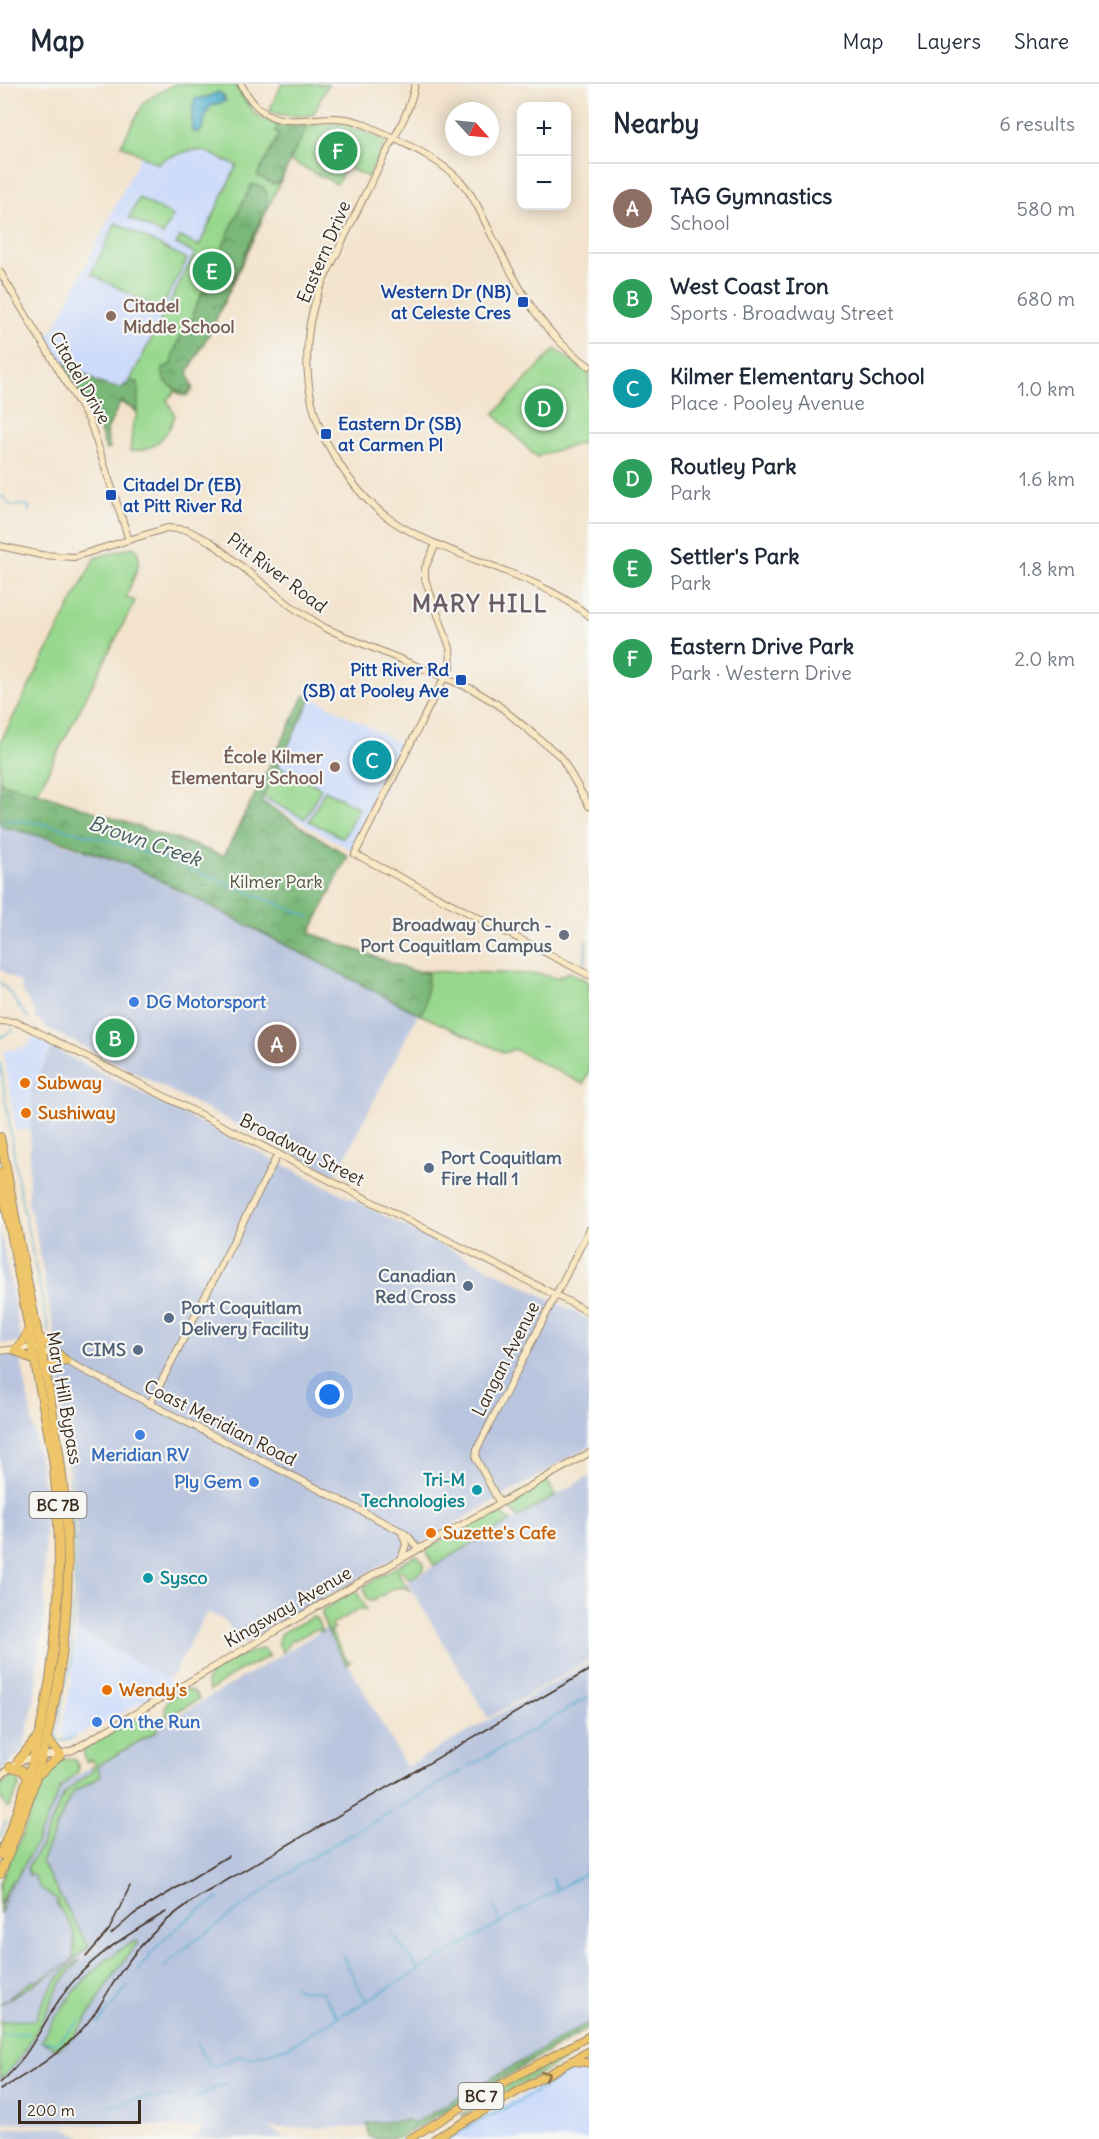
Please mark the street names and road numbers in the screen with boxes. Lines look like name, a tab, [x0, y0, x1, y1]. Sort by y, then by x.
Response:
street label: Eastern Drive	[292, 197, 355, 306]
street label: Citadel Drive	[45, 327, 116, 428]
street label: Pitt River Road	[223, 528, 332, 618]
street label: Broadway Street	[236, 1108, 368, 1191]
street label: Langan Avenue	[467, 1298, 544, 1420]
street label: Mary Hill Bypass	[41, 1330, 88, 1466]
street label: Coast Meridian Road	[140, 1374, 301, 1471]
road number: BC 7B	[29, 1492, 86, 1518]
street label: Kingsway Avenue	[220, 1561, 355, 1652]
road number: BC 7	[458, 2083, 504, 2109]

